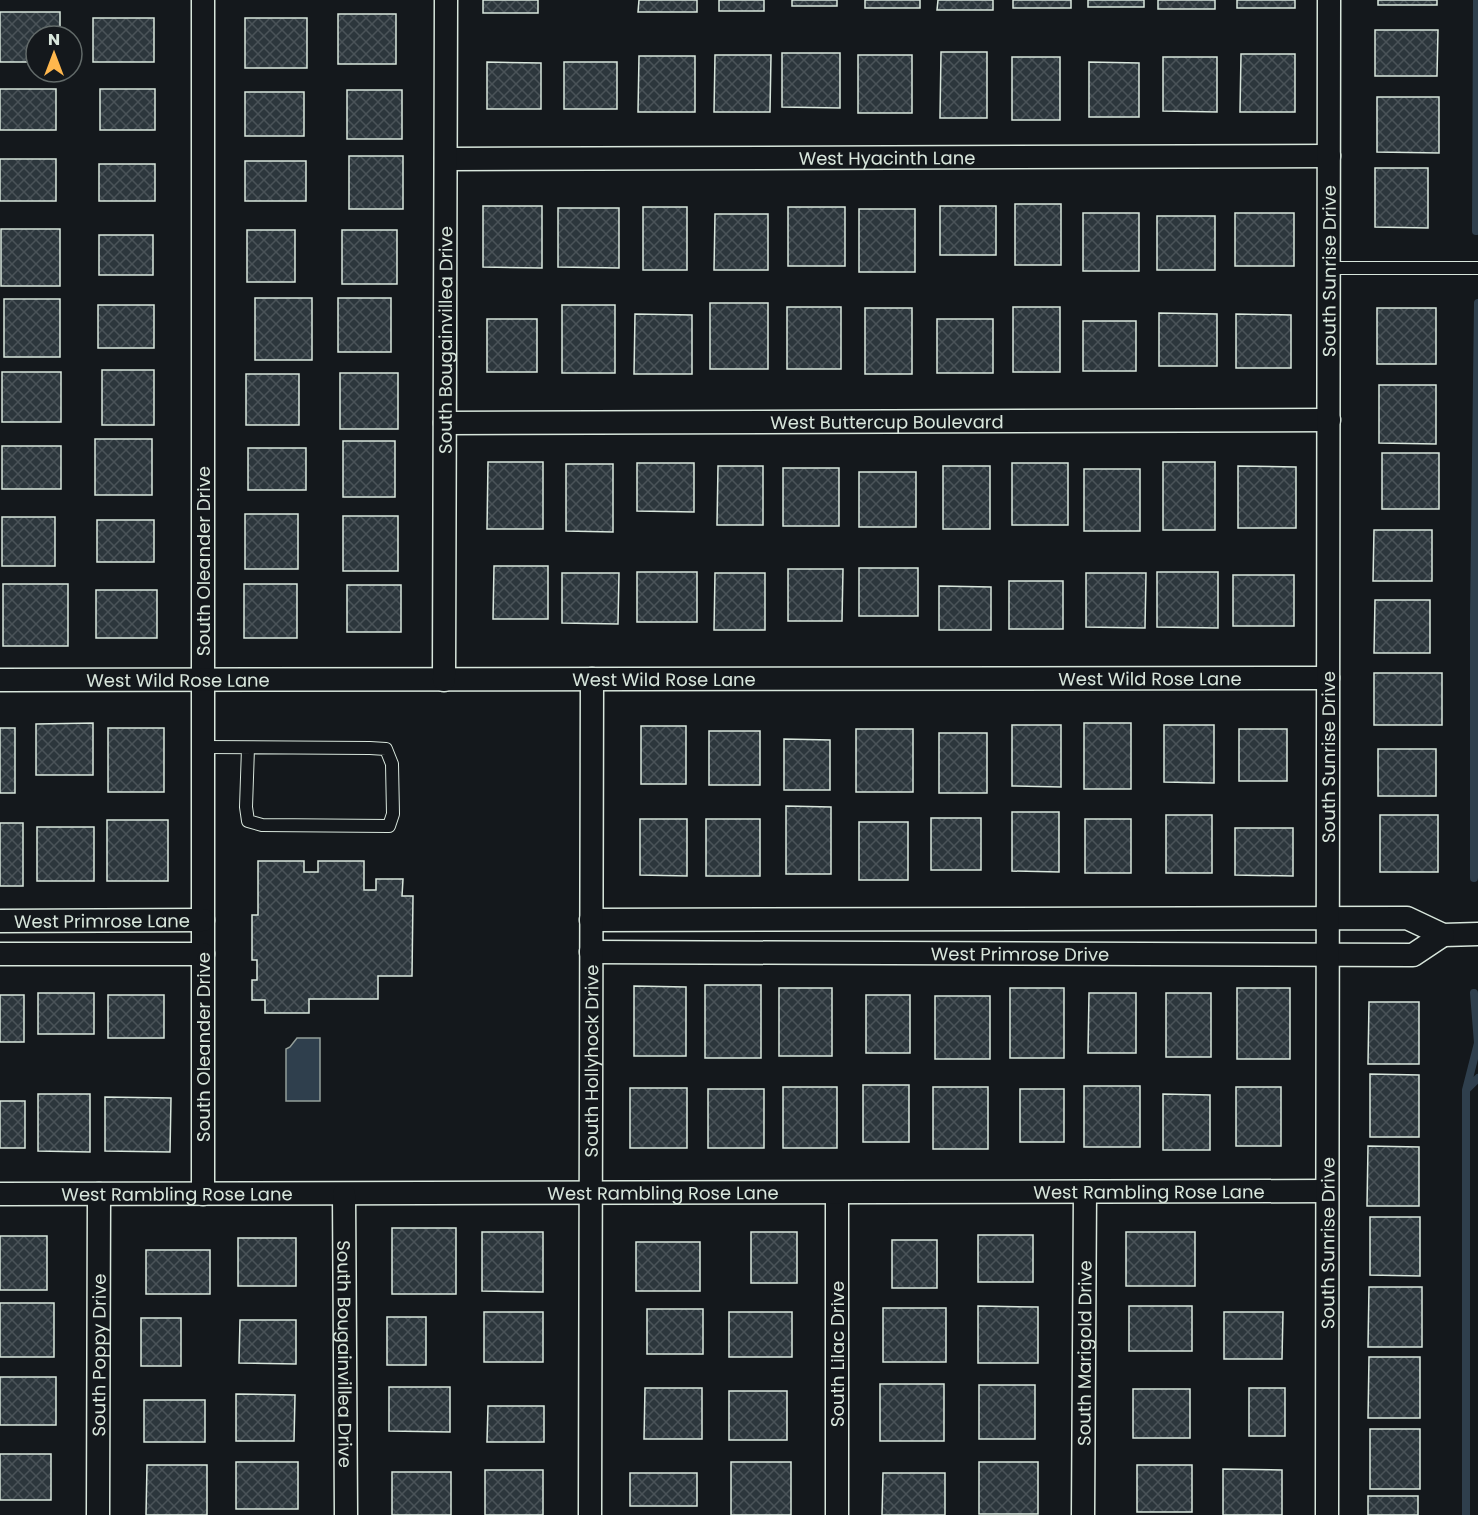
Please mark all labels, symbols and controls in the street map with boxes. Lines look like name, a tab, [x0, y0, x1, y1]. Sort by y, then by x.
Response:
north arrow	[24, 24, 84, 84]
text: N	[48, 28, 60, 51]
street label: West Hyacinth Lane	[799, 145, 975, 170]
street label: South Sunrise Drive	[1316, 185, 1341, 357]
street label: South Bougainvillea Drive	[432, 226, 458, 454]
street label: West Buttercup Boulevard	[770, 409, 1004, 434]
street label: South Oleander Drive	[191, 466, 216, 656]
street label: West Wild Rose Lane	[572, 666, 756, 692]
street label: West Wild Rose Lane	[1058, 666, 1242, 691]
street label: West Wild Rose Lane	[86, 667, 270, 692]
street label: South Sunrise Drive	[1315, 671, 1341, 843]
street label: West Primrose Lane	[14, 908, 190, 933]
street label: West Primrose Drive	[931, 941, 1109, 966]
street label: South Oleander Drive	[191, 952, 216, 1142]
street label: South Hollyhock Drive	[578, 965, 604, 1157]
street label: South Sunrise Drive	[1315, 1157, 1340, 1329]
street label: West Rambling Rose Lane	[1033, 1179, 1265, 1204]
street label: West Rambling Rose Lane	[547, 1180, 779, 1205]
street label: West Rambling Rose Lane	[61, 1181, 293, 1206]
street label: South Bougainvillea Drive	[332, 1240, 358, 1468]
street label: South Marigold Drive	[1071, 1260, 1097, 1446]
street label: South Poppy Drive	[86, 1273, 111, 1437]
street label: South Lilac Drive	[825, 1281, 850, 1427]

